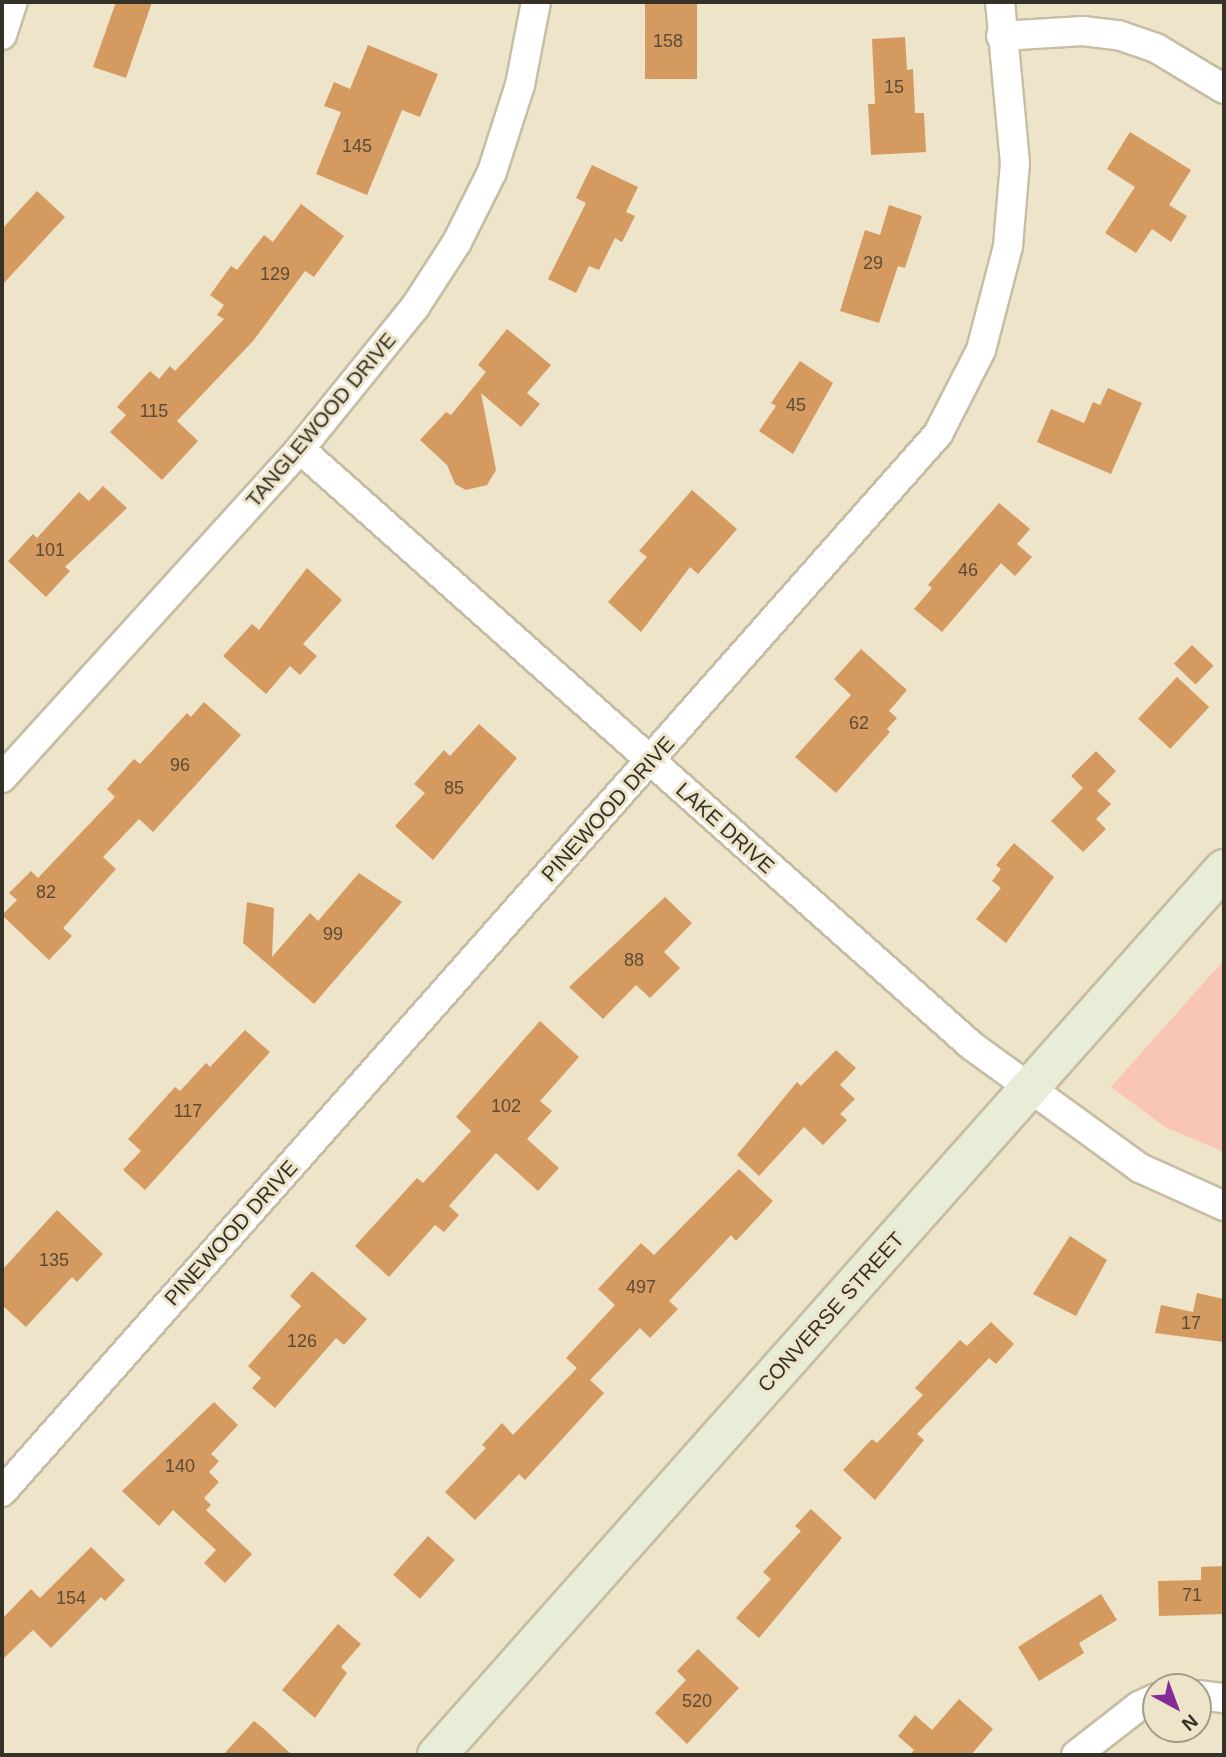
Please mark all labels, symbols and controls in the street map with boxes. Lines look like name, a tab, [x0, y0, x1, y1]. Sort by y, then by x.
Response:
house number: 158	[653, 30, 683, 52]
house number: 15	[884, 76, 904, 98]
house number: 145	[342, 135, 372, 157]
house number: 29	[863, 252, 883, 274]
house number: 129	[260, 263, 290, 285]
street label: TANGLEWOOD DRIVE	[241, 328, 401, 512]
house number: 45	[786, 394, 806, 416]
house number: 115	[140, 400, 168, 422]
house number: 101	[35, 539, 65, 561]
house number: 46	[958, 559, 978, 581]
house number: 62	[849, 712, 869, 734]
street label: PINEWOOD DRIVE	[536, 731, 680, 887]
house number: 96	[170, 754, 190, 776]
house number: 85	[444, 777, 464, 799]
street label: LAKE DRIVE	[671, 777, 779, 879]
house number: 82	[36, 881, 56, 903]
house number: 99	[323, 923, 343, 945]
house number: 88	[624, 949, 644, 971]
house number: 102	[491, 1095, 521, 1117]
house number: 117	[174, 1100, 202, 1122]
street label: PINEWOOD DRIVE	[159, 1155, 303, 1311]
street label: CONVERSE STREET	[753, 1227, 909, 1397]
house number: 135	[39, 1249, 69, 1271]
house number: 497	[626, 1276, 656, 1298]
house number: 17	[1181, 1312, 1201, 1334]
house number: 126	[287, 1330, 317, 1352]
house number: 140	[165, 1455, 195, 1477]
house number: 71	[1182, 1584, 1202, 1606]
house number: 154	[56, 1587, 86, 1609]
north arrow	[1142, 1673, 1212, 1743]
house number: 520	[682, 1690, 712, 1712]
text: N	[1178, 1710, 1202, 1735]

